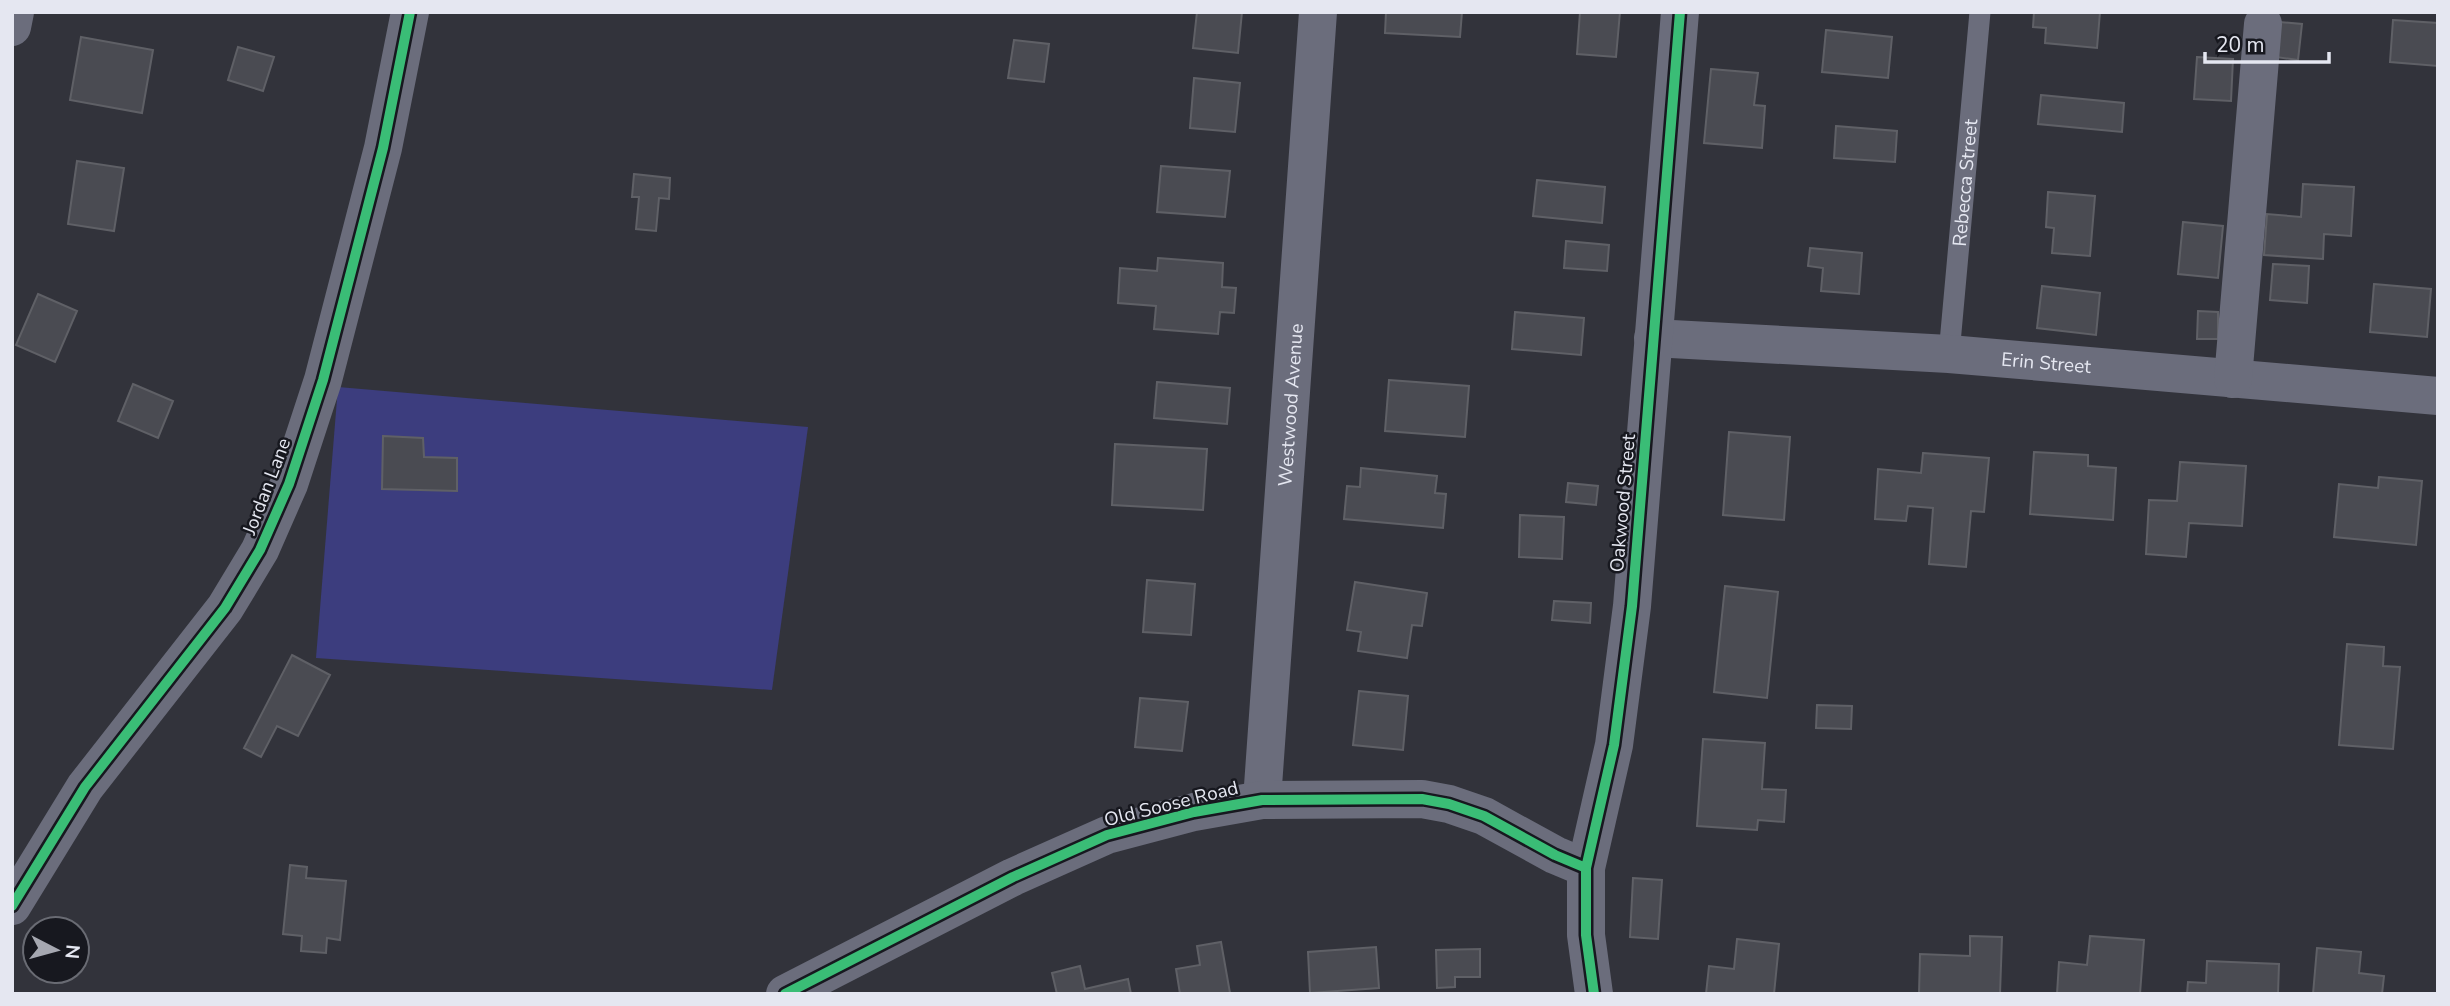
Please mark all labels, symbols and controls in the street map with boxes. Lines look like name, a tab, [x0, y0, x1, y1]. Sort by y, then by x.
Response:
scale bar	[2205, 21, 2329, 65]
text: 20 m	[2216, 31, 2265, 59]
street label: Rebecca Street	[1947, 118, 1984, 248]
street label: Westwood Avenue	[1272, 323, 1310, 487]
street label: Erin Street	[2000, 347, 2092, 380]
street label: Oakwood Street	[1604, 433, 1642, 573]
street label: Jordan Lane	[236, 434, 297, 539]
street label: Old Soose Road	[1102, 775, 1241, 833]
north arrow	[21, 915, 91, 985]
text: N	[58, 943, 86, 960]

